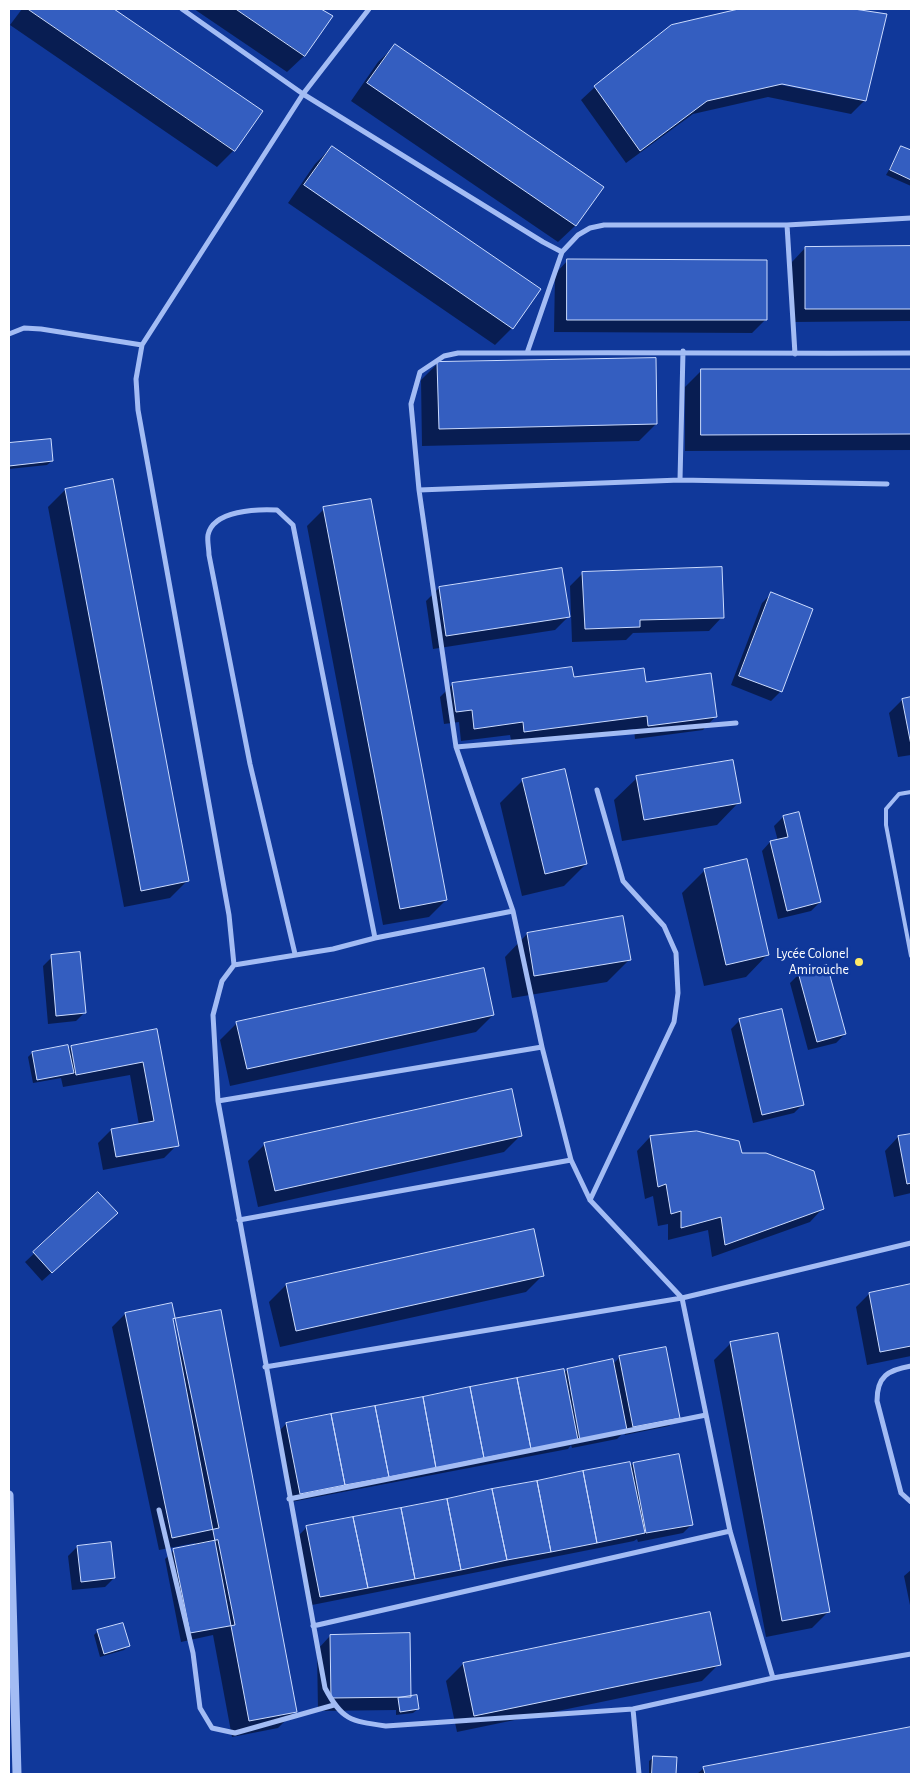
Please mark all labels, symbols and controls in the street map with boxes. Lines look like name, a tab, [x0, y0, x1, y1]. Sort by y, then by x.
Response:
place label: Lycée Colonel Amirouche	[776, 946, 849, 979]
marker: Lycée Colonel Amirouche	[853, 956, 865, 968]

